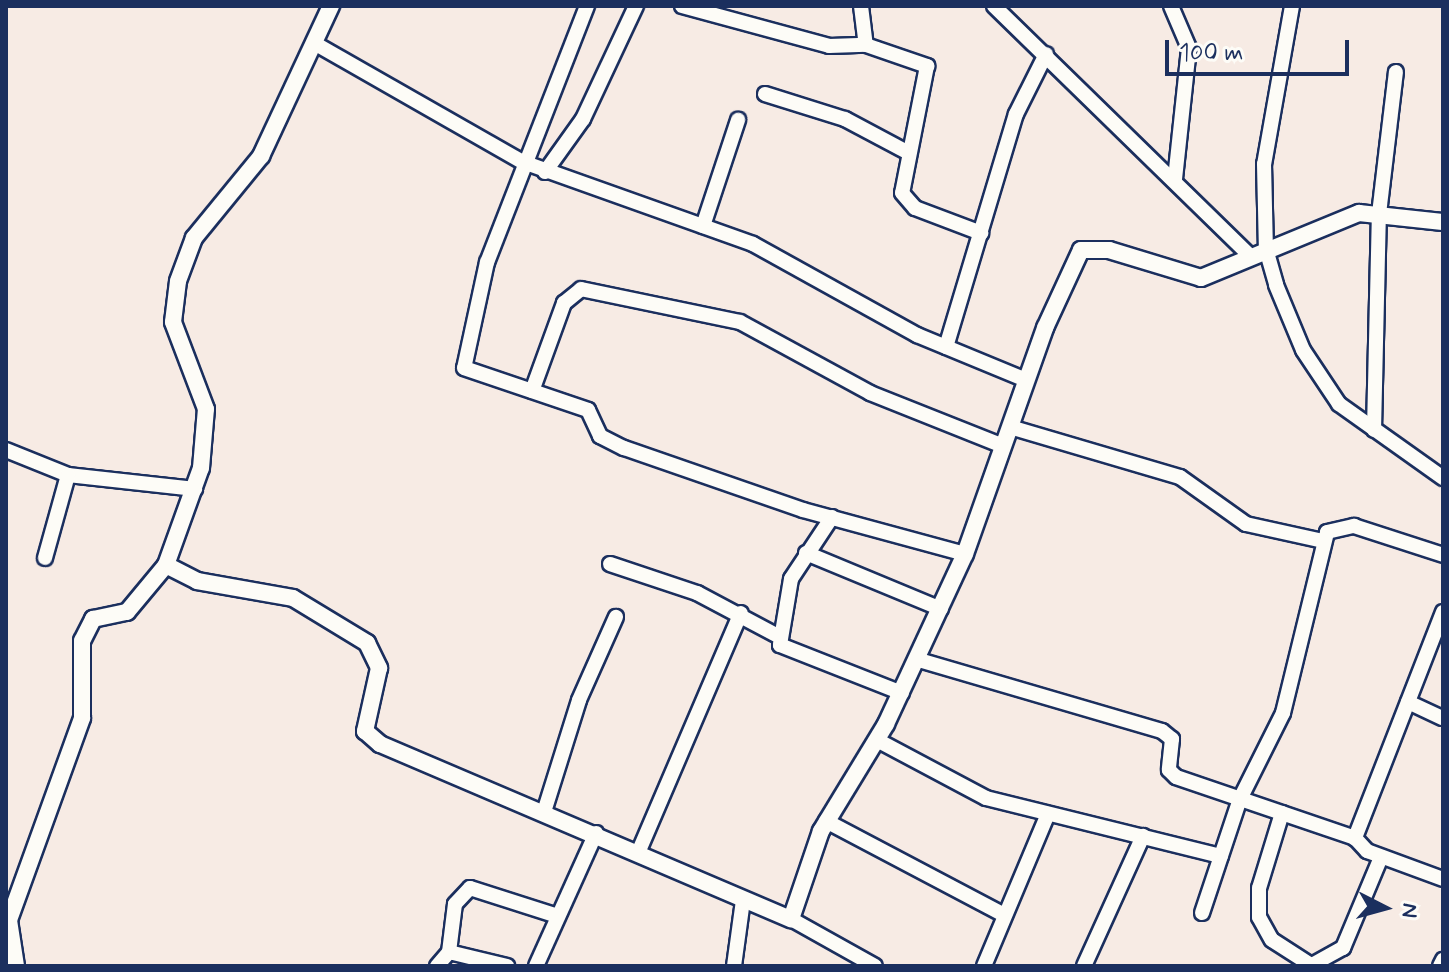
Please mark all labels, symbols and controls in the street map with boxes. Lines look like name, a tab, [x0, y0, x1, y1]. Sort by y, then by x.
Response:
scale bar	[1169, 24, 1353, 74]
text: 100 m	[1179, 38, 1243, 69]
north arrow	[1345, 868, 1425, 948]
text: N	[1394, 902, 1424, 919]

